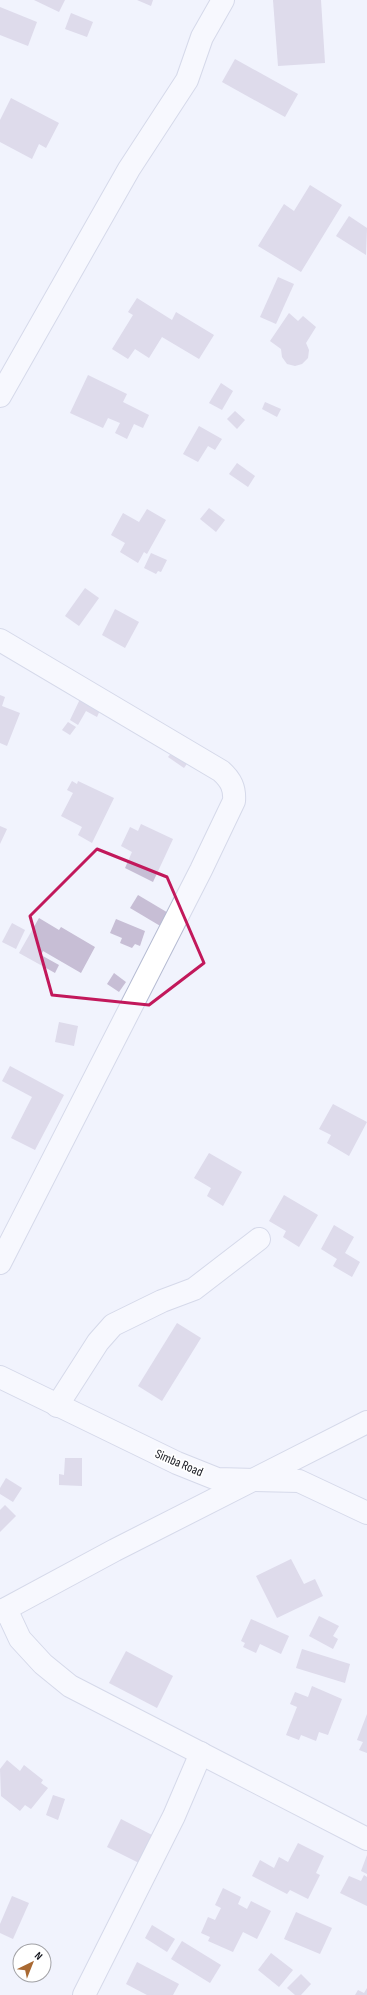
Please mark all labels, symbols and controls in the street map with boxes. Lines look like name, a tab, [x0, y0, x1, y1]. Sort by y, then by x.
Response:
street label: Simba Road	[153, 1446, 205, 1480]
north arrow	[12, 1943, 52, 1983]
text: N	[32, 1949, 45, 1963]

